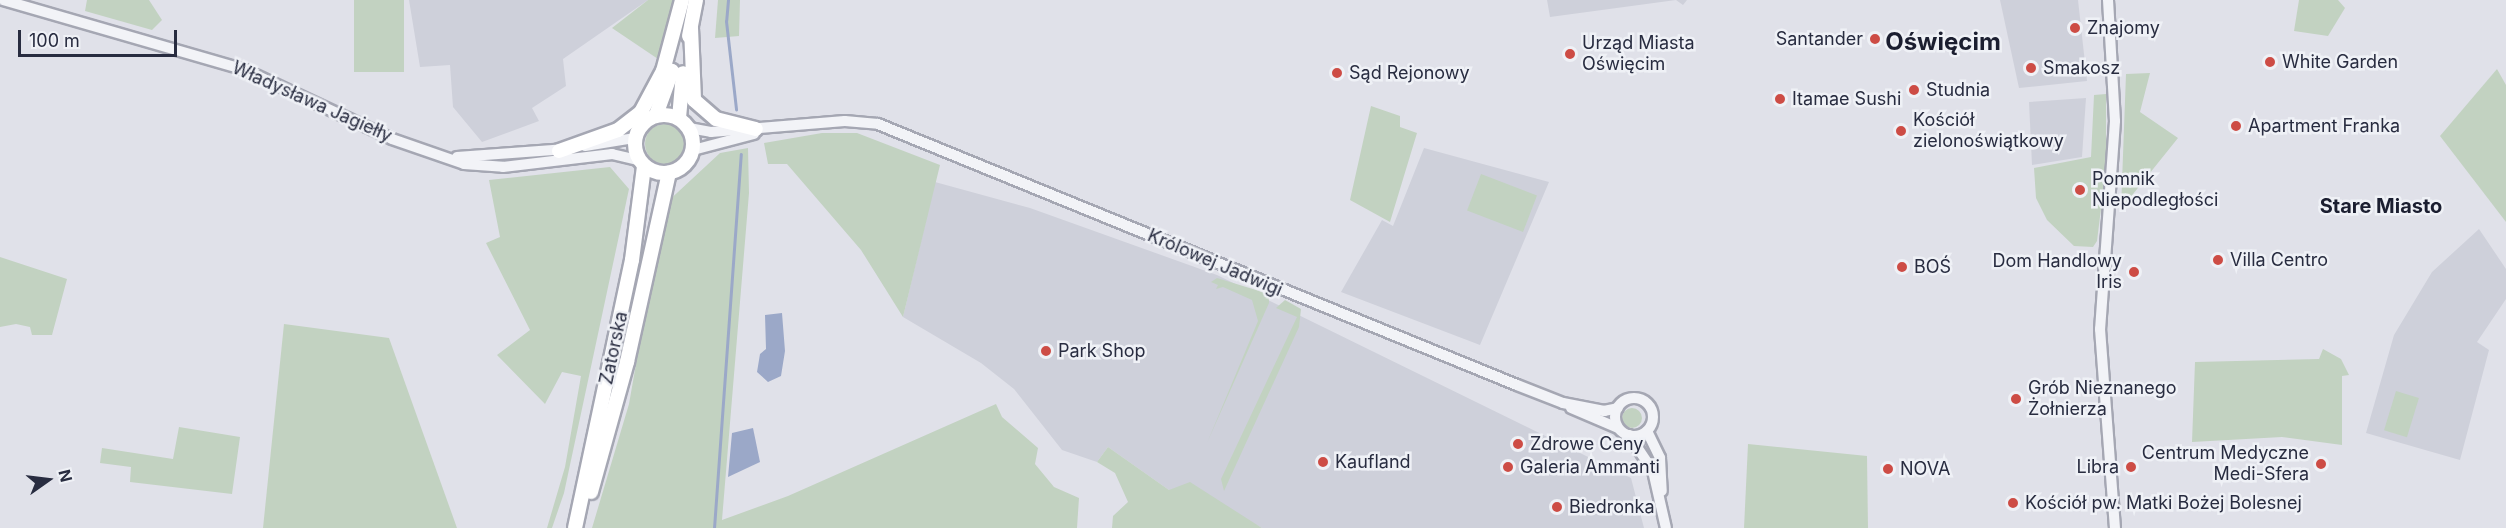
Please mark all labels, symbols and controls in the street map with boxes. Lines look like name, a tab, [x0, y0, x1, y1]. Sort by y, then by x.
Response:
place label: Znajomy	[2087, 17, 2160, 39]
scale bar	[21, 18, 180, 56]
marker: Znajomy	[2068, 21, 2082, 35]
place label: Santander	[1776, 28, 1863, 50]
district label: Oświęcim	[1885, 28, 2001, 56]
text: 100 m	[29, 30, 80, 51]
marker: Santander	[1868, 32, 1882, 46]
place label: Urząd Miasta Oświęcim	[1582, 33, 1695, 76]
marker: Urząd Miasta Oświęcim	[1563, 47, 1577, 61]
place label: White Garden	[2282, 51, 2398, 73]
marker: White Garden	[2263, 55, 2277, 69]
street label: Władysława Jagiełły	[229, 57, 395, 147]
place label: Smakosz	[2043, 57, 2120, 79]
marker: Smakosz	[2024, 61, 2038, 75]
place label: Sąd Rejonowy	[1349, 62, 1470, 84]
marker: Sąd Rejonowy	[1330, 66, 1344, 80]
place label: Studnia	[1926, 79, 1990, 101]
marker: Studnia	[1907, 83, 1921, 97]
place label: Itamae Sushi	[1792, 88, 1901, 110]
marker: Itamae Sushi	[1773, 92, 1787, 106]
place label: Kościół zielonoświątkowy	[1913, 110, 2064, 152]
place label: Apartment Franka	[2248, 115, 2400, 137]
marker: Apartment Franka	[2229, 119, 2243, 133]
marker: Kościół zielonoświątkowy	[1894, 124, 1908, 138]
place label: Pomnik Niepodległości	[2092, 169, 2218, 212]
marker: Pomnik Niepodległości	[2073, 183, 2087, 197]
district label: Stare Miasto	[2320, 194, 2442, 218]
street label: Królowej Jadwigi	[1144, 225, 1286, 301]
place label: Villa Centro	[2230, 249, 2328, 271]
place label: Dom Handlowy Iris	[1993, 251, 2122, 294]
marker: Villa Centro	[2211, 253, 2225, 267]
place label: BOŚ	[1914, 256, 1951, 278]
marker: BOŚ	[1895, 260, 1909, 274]
marker: Dom Handlowy Iris	[2127, 265, 2141, 279]
street label: Zatorska	[596, 309, 632, 387]
place label: Park Shop	[1058, 340, 1146, 362]
marker: Park Shop	[1039, 344, 1053, 358]
place label: Grób Nieznanego Żołnierza	[2028, 378, 2177, 420]
marker: Grób Nieznanego Żołnierza	[2009, 392, 2023, 406]
place label: Zdrowe Ceny	[1530, 433, 1643, 455]
marker: Zdrowe Ceny	[1511, 437, 1525, 451]
place label: Centrum Medyczne Medi-Sfera	[2142, 443, 2309, 486]
north arrow	[18, 450, 78, 510]
place label: Kaufland	[1335, 451, 1411, 473]
marker: Kaufland	[1316, 455, 1330, 469]
place label: Galeria Ammanti	[1520, 456, 1660, 478]
place label: Libra	[2077, 456, 2119, 478]
marker: Centrum Medyczne Medi-Sfera	[2314, 457, 2328, 471]
place label: NOVA	[1900, 458, 1950, 480]
marker: Galeria Ammanti	[1501, 460, 1515, 474]
marker: Libra	[2124, 460, 2138, 474]
marker: NOVA	[1881, 462, 1895, 476]
text: N	[54, 467, 77, 484]
place label: Kościół pw. Matki Bożej Bolesnej	[2025, 492, 2302, 514]
place label: Biedronka	[1569, 496, 1655, 518]
marker: Kościół pw. Matki Bożej Bolesnej	[2006, 496, 2020, 510]
marker: Biedronka	[1550, 500, 1564, 514]

